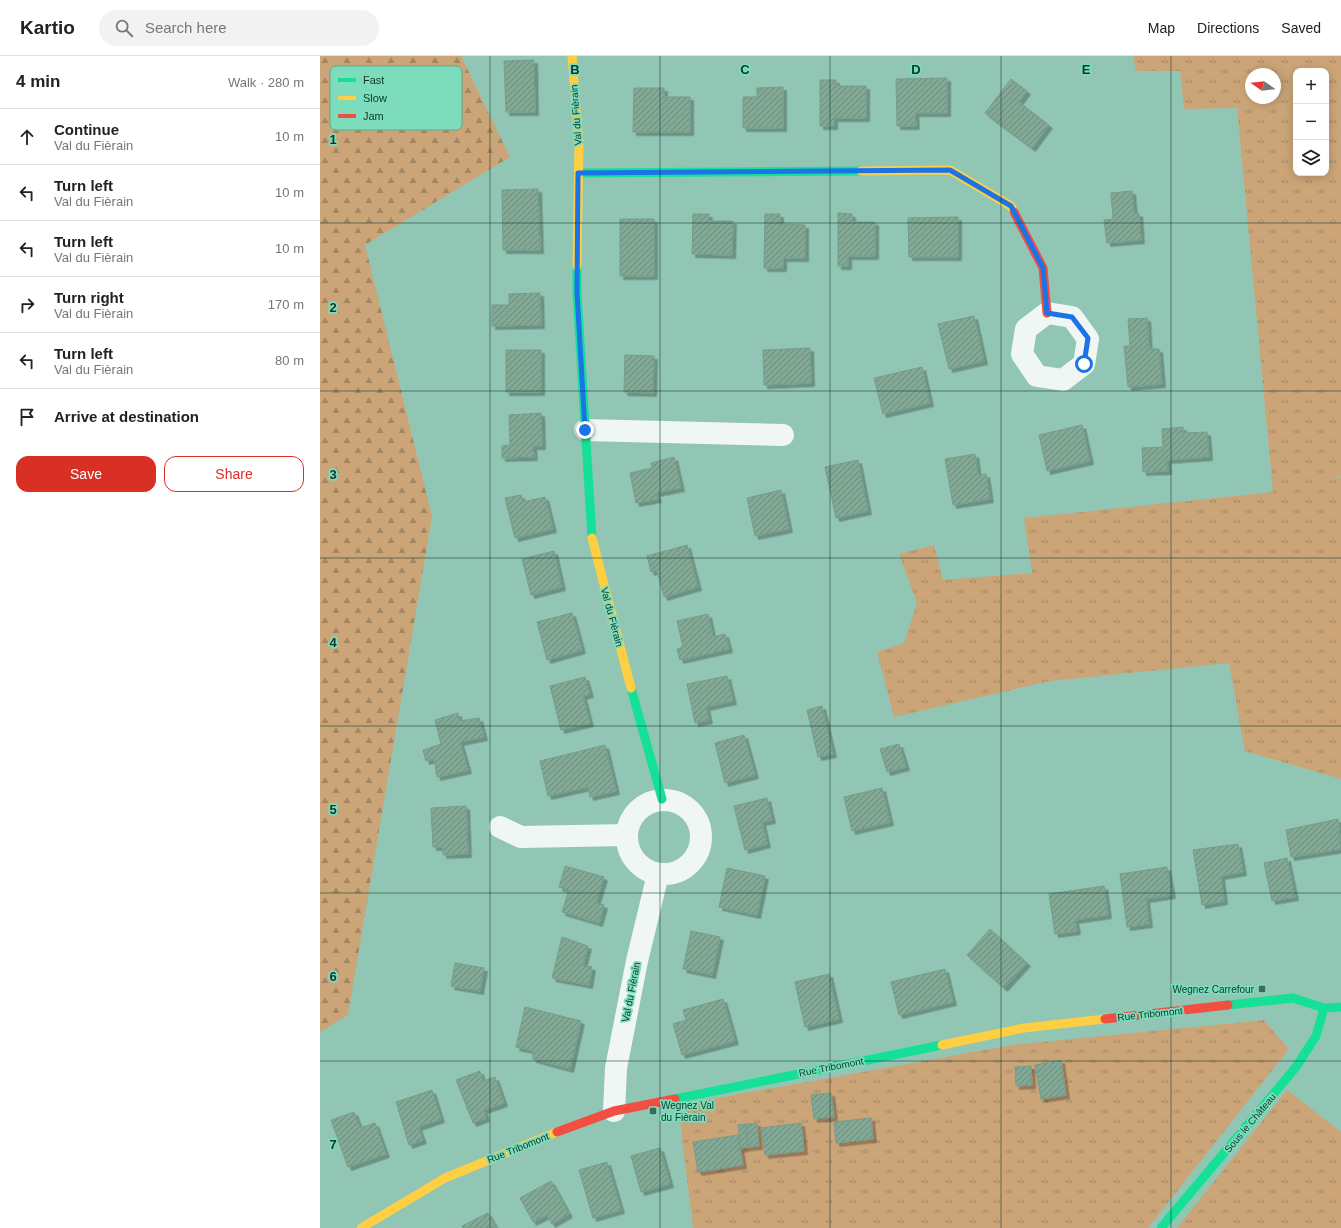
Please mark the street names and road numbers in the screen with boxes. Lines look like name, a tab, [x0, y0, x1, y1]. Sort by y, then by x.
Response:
street label: Val du Fièrain	[568, 84, 584, 146]
street label: Val du Fièrain	[599, 586, 625, 648]
street label: Val du Fièrain	[620, 961, 642, 1023]
street label: Rue Tribomont	[1117, 1005, 1183, 1023]
street label: Rue Tribomont	[798, 1055, 864, 1079]
street label: Sous le Château	[1222, 1091, 1278, 1155]
street label: Rue Tribomont	[486, 1131, 551, 1165]

